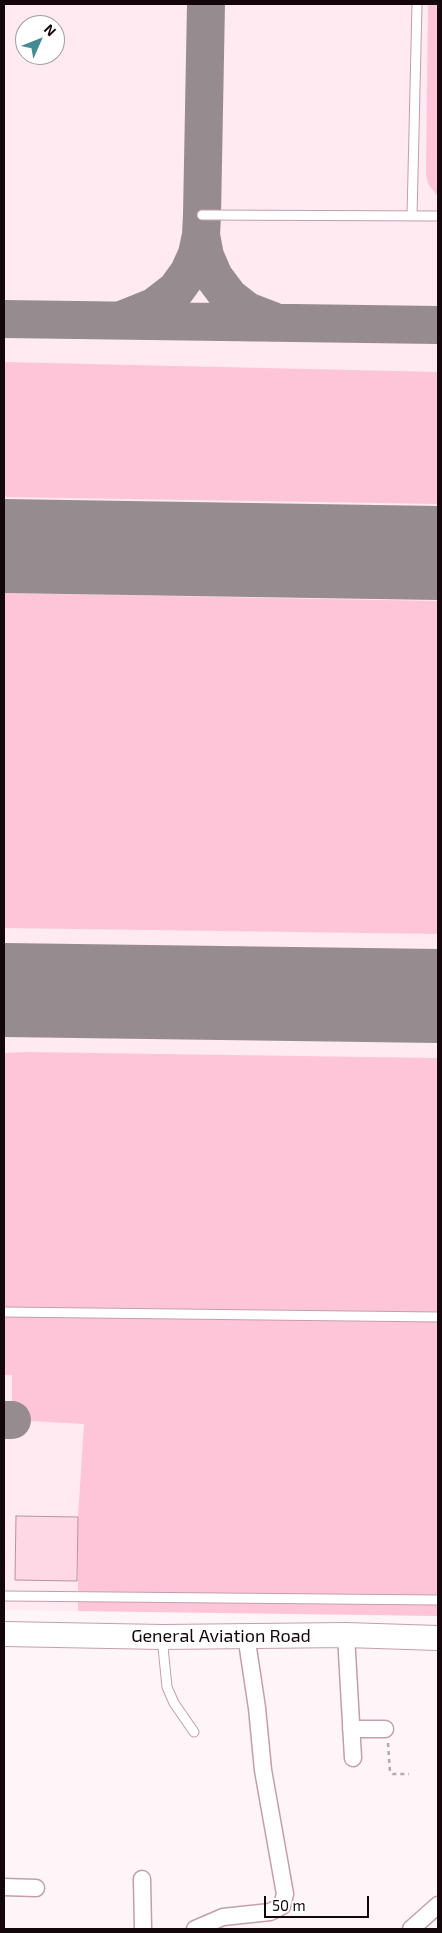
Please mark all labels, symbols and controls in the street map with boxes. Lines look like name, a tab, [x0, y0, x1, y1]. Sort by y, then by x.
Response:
north arrow	[15, 15, 65, 65]
text: N	[41, 20, 60, 39]
street label: General Aviation Road	[131, 1625, 311, 1647]
scale bar	[267, 1886, 372, 1918]
text: 50 m	[272, 1896, 306, 1914]

